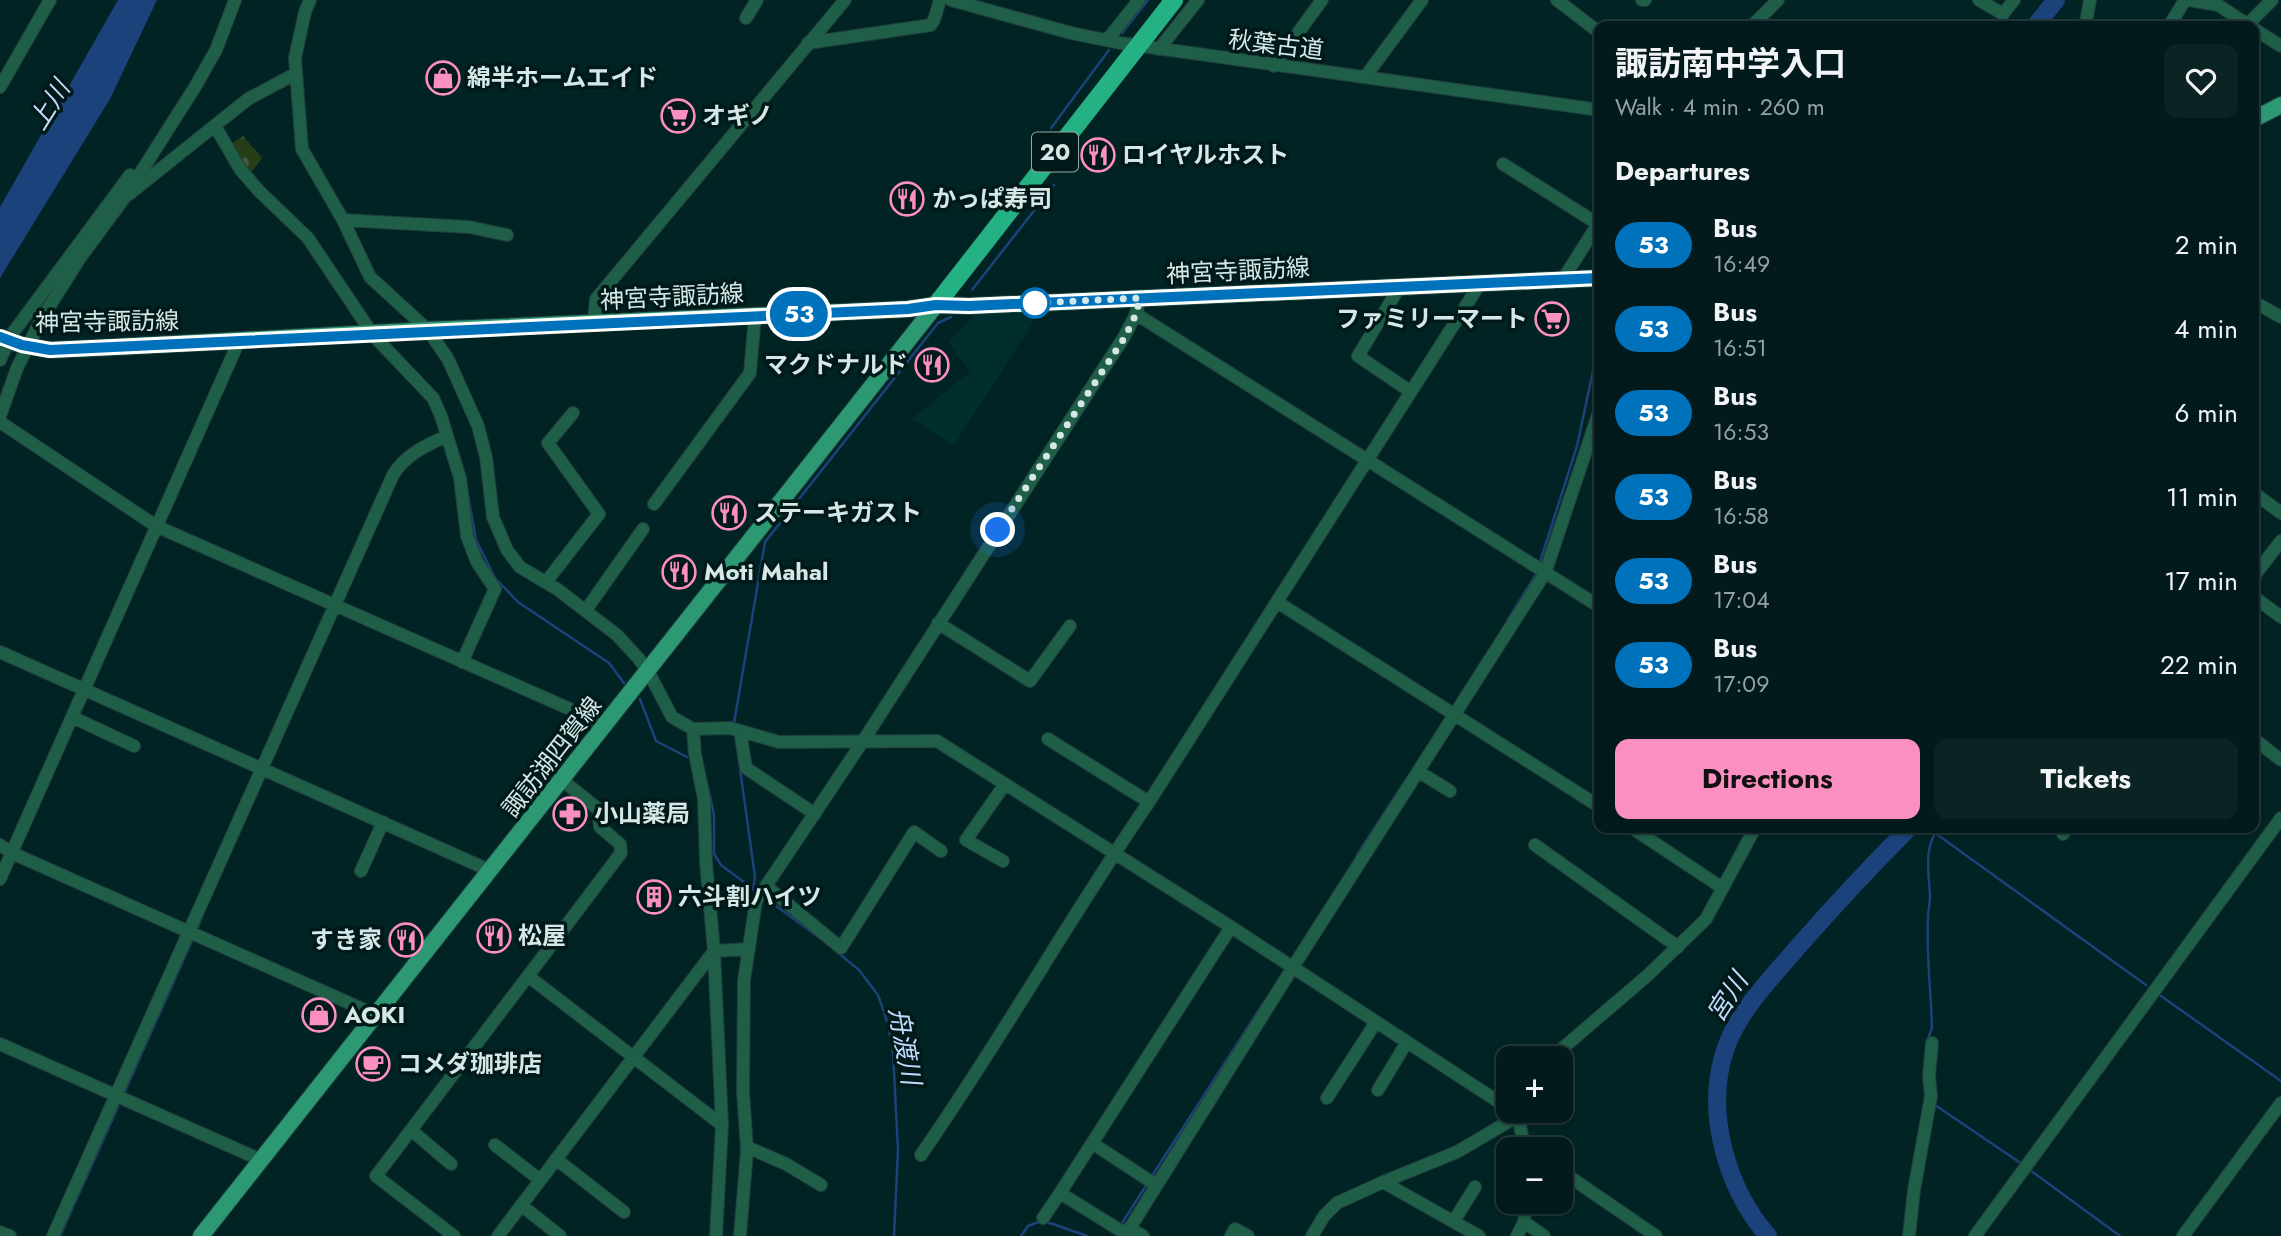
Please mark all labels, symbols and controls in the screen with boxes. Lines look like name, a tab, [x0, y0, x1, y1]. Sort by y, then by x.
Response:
street label: 秋葉古道	[1226, 21, 1326, 68]
text: 諏訪南中学入口	[1615, 40, 1846, 87]
button: heart	[2164, 44, 2238, 118]
shop icon: 綿半ホームエイド	[424, 59, 462, 97]
place label: 綿半ホームエイド	[467, 60, 658, 95]
water label: 上川	[19, 70, 80, 137]
text: Walk · 4 min · 260 m	[1615, 90, 1825, 124]
supermarket icon: オギノ	[659, 97, 697, 135]
place label: オギノ	[702, 98, 773, 133]
road number: 20	[1032, 132, 1078, 172]
restaurant icon: ロイヤルホスト	[1079, 136, 1117, 174]
place label: ロイヤルホスト	[1122, 137, 1289, 172]
text: Departures	[1615, 152, 1750, 190]
restaurant icon: かっぱ寿司	[888, 180, 926, 218]
place label: かっぱ寿司	[932, 181, 1052, 216]
text: Bus	[1713, 209, 1757, 247]
text: 2 min	[2175, 226, 2238, 264]
text: 53	[1638, 227, 1669, 262]
text: 16:49	[1713, 247, 1770, 281]
street label: 神宮寺諏訪線	[1165, 249, 1311, 292]
street label: 神宮寺諏訪線	[599, 275, 745, 318]
unlabelled marker	[1020, 288, 1050, 318]
line badge: 53	[768, 291, 830, 337]
text: Bus	[1713, 293, 1757, 331]
text: 53	[784, 296, 814, 331]
supermarket icon: ファミリーマート	[1533, 300, 1571, 338]
place label: ファミリーマート	[1336, 301, 1528, 336]
street label: 神宮寺諏訪線	[35, 303, 179, 340]
text: 4 min	[2174, 310, 2238, 348]
text: 53	[1638, 311, 1669, 346]
text: 16:51	[1713, 331, 1767, 365]
restaurant icon: マクドナルド	[913, 346, 951, 384]
place label: マクドナルド	[764, 347, 908, 382]
text: Bus	[1713, 377, 1757, 415]
text: 6 min	[2175, 394, 2238, 432]
text: 53	[1638, 395, 1669, 430]
text: 16:53	[1713, 415, 1769, 449]
text: Bus	[1713, 461, 1757, 499]
text: 11 min	[2166, 478, 2238, 516]
text: 53	[1638, 479, 1669, 514]
restaurant icon: ステーキガスト	[710, 494, 748, 532]
place label: ステーキガスト	[754, 495, 922, 530]
text: 16:58	[1713, 499, 1769, 533]
your location	[980, 512, 1015, 547]
text: Bus	[1713, 545, 1757, 583]
restaurant icon: Moti Mahal	[660, 553, 698, 591]
place label: Moti Mahal	[704, 554, 828, 589]
text: 17 min	[2164, 562, 2238, 600]
text: 53	[1638, 563, 1669, 598]
text: 17:04	[1713, 583, 1770, 617]
text: Bus	[1713, 629, 1757, 667]
text: 22 min	[2160, 646, 2238, 684]
text: 53	[1638, 647, 1669, 682]
text: 17:09	[1713, 667, 1769, 701]
street label: 諏訪湖四賀線	[493, 689, 610, 824]
button: Directions	[1615, 739, 1920, 819]
button: Tickets	[1934, 739, 2238, 819]
pharmacy icon: 小山薬局	[551, 795, 589, 833]
place label: 小山薬局	[594, 796, 690, 831]
building icon: 六斗割ハイツ	[635, 878, 673, 916]
place label: 六斗割ハイツ	[678, 879, 822, 914]
restaurant icon: 松屋	[475, 917, 513, 955]
place label: 松屋	[518, 918, 566, 953]
restaurant icon: すき家	[387, 921, 425, 959]
place label: すき家	[310, 922, 382, 957]
water label: 宮川	[1697, 962, 1759, 1029]
shop icon: AOKI	[300, 996, 338, 1034]
place label: AOKI	[343, 997, 405, 1032]
water label: 舟渡川	[880, 1004, 931, 1091]
cafe icon: コメダ珈琲店	[354, 1045, 392, 1083]
place label: コメダ珈琲店	[398, 1046, 542, 1081]
map controls	[1496, 1046, 1573, 1214]
button: +	[1496, 1046, 1573, 1123]
button: −	[1496, 1137, 1573, 1214]

